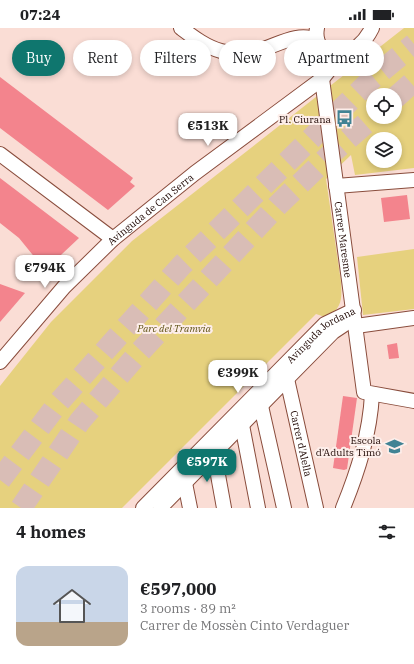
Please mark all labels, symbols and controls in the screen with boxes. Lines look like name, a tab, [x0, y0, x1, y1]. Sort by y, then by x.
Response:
text: 07:24	[20, 5, 61, 24]
chip: Buy	[12, 40, 65, 76]
chip: Rent	[73, 40, 132, 76]
chip: Filters	[140, 40, 211, 76]
chip: New	[219, 40, 276, 76]
chip: Apartment	[284, 40, 384, 76]
map controls	[366, 88, 402, 168]
button: locate	[366, 88, 402, 124]
bus stop icon: Pl. Ciurana	[334, 109, 354, 129]
pin: €513K	[180, 113, 236, 147]
place label: Pl. Ciurana	[279, 113, 332, 126]
text: €513K	[187, 117, 229, 134]
button: layers	[366, 132, 402, 168]
street label: Avinguda de Can Serra	[105, 170, 197, 248]
street label: Carrer Maresme	[331, 201, 355, 278]
pin: €794K	[17, 255, 73, 289]
text: €794K	[24, 259, 66, 276]
street label: Avinguda Jordana	[284, 304, 358, 366]
park label: Parc del Tramvia	[136, 322, 211, 335]
pin: €399K	[210, 360, 266, 394]
text: €399K	[217, 364, 259, 381]
street label: Carrer d'Alella	[287, 409, 315, 478]
place label: Escola d’Adults Timó	[316, 434, 382, 459]
school or university icon: Escola d’Adults Timó	[384, 436, 404, 456]
pin: €597K	[179, 449, 235, 483]
text: €597K	[186, 453, 228, 470]
text: 4 homes	[16, 521, 86, 543]
icon: filters	[376, 521, 398, 543]
text: €597,000	[140, 578, 217, 600]
icon: home	[48, 582, 96, 630]
text: 3 rooms · 89 m²	[140, 600, 236, 617]
text: Carrer de Mossèn Cinto Verdaguer	[140, 617, 349, 634]

